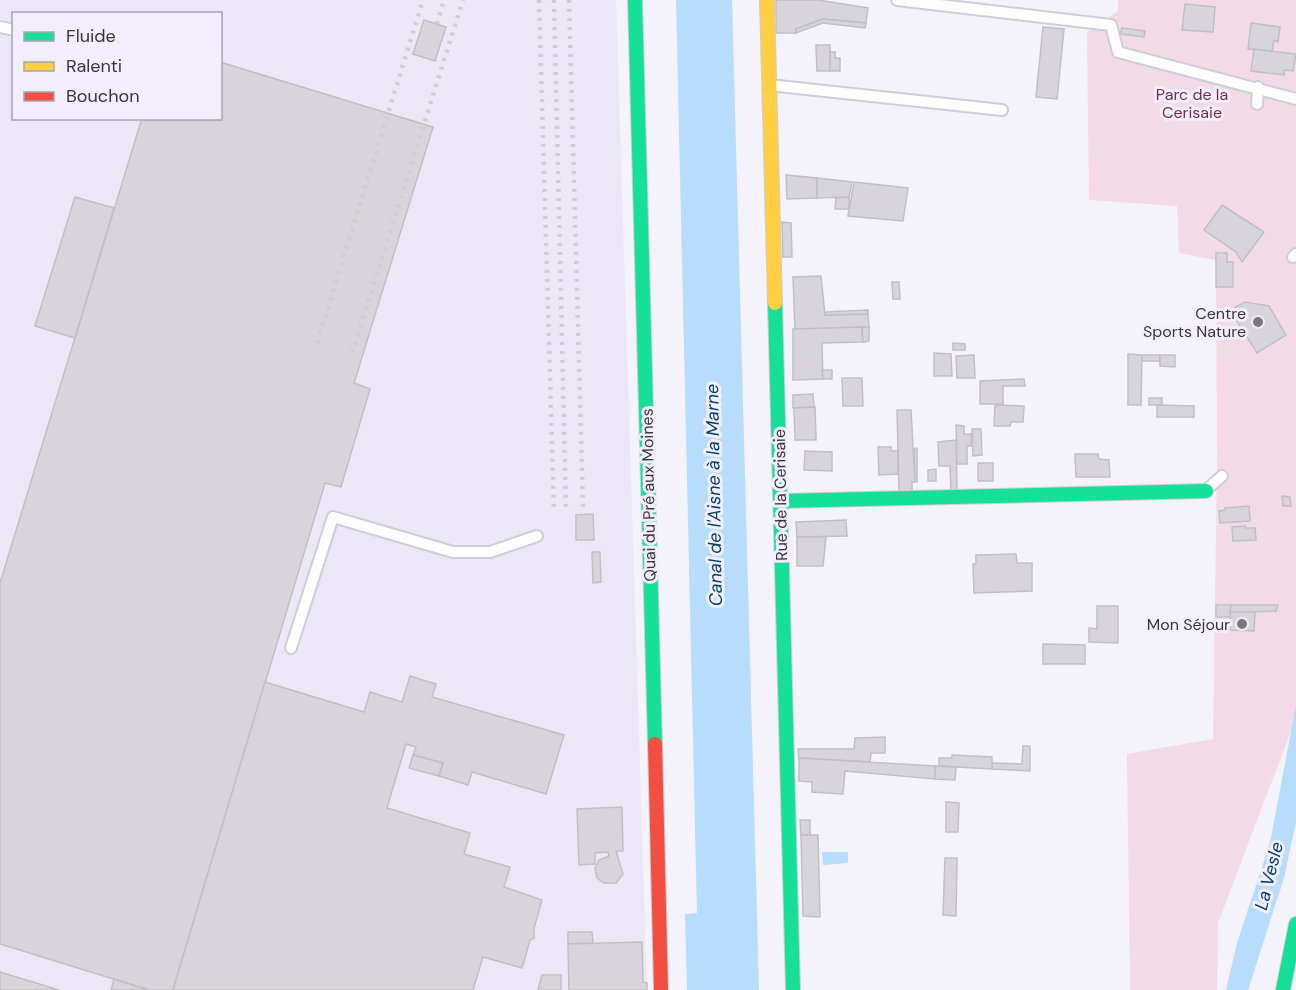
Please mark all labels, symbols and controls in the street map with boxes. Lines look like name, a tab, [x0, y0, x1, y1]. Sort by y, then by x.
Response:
legend	[12, 12, 222, 120]
text: Fluide	[66, 24, 116, 48]
text: Ralenti	[66, 54, 122, 78]
text: Bouchon	[66, 84, 140, 108]
park label: Parc de la Cerisaie	[1156, 84, 1228, 123]
place label: Centre Sports Nature	[1143, 303, 1246, 342]
marker: Centre Sports Nature	[1251, 315, 1265, 329]
water label: Canal de l'Aisne à la Marne	[700, 384, 728, 606]
street label: Quai du Pré aux Moines	[636, 408, 661, 582]
street label: Rue de la Cerisaie	[769, 429, 792, 561]
place label: Mon Séjour	[1147, 614, 1230, 635]
marker: Mon Séjour	[1235, 617, 1249, 631]
water label: La Vesle	[1249, 839, 1289, 913]

